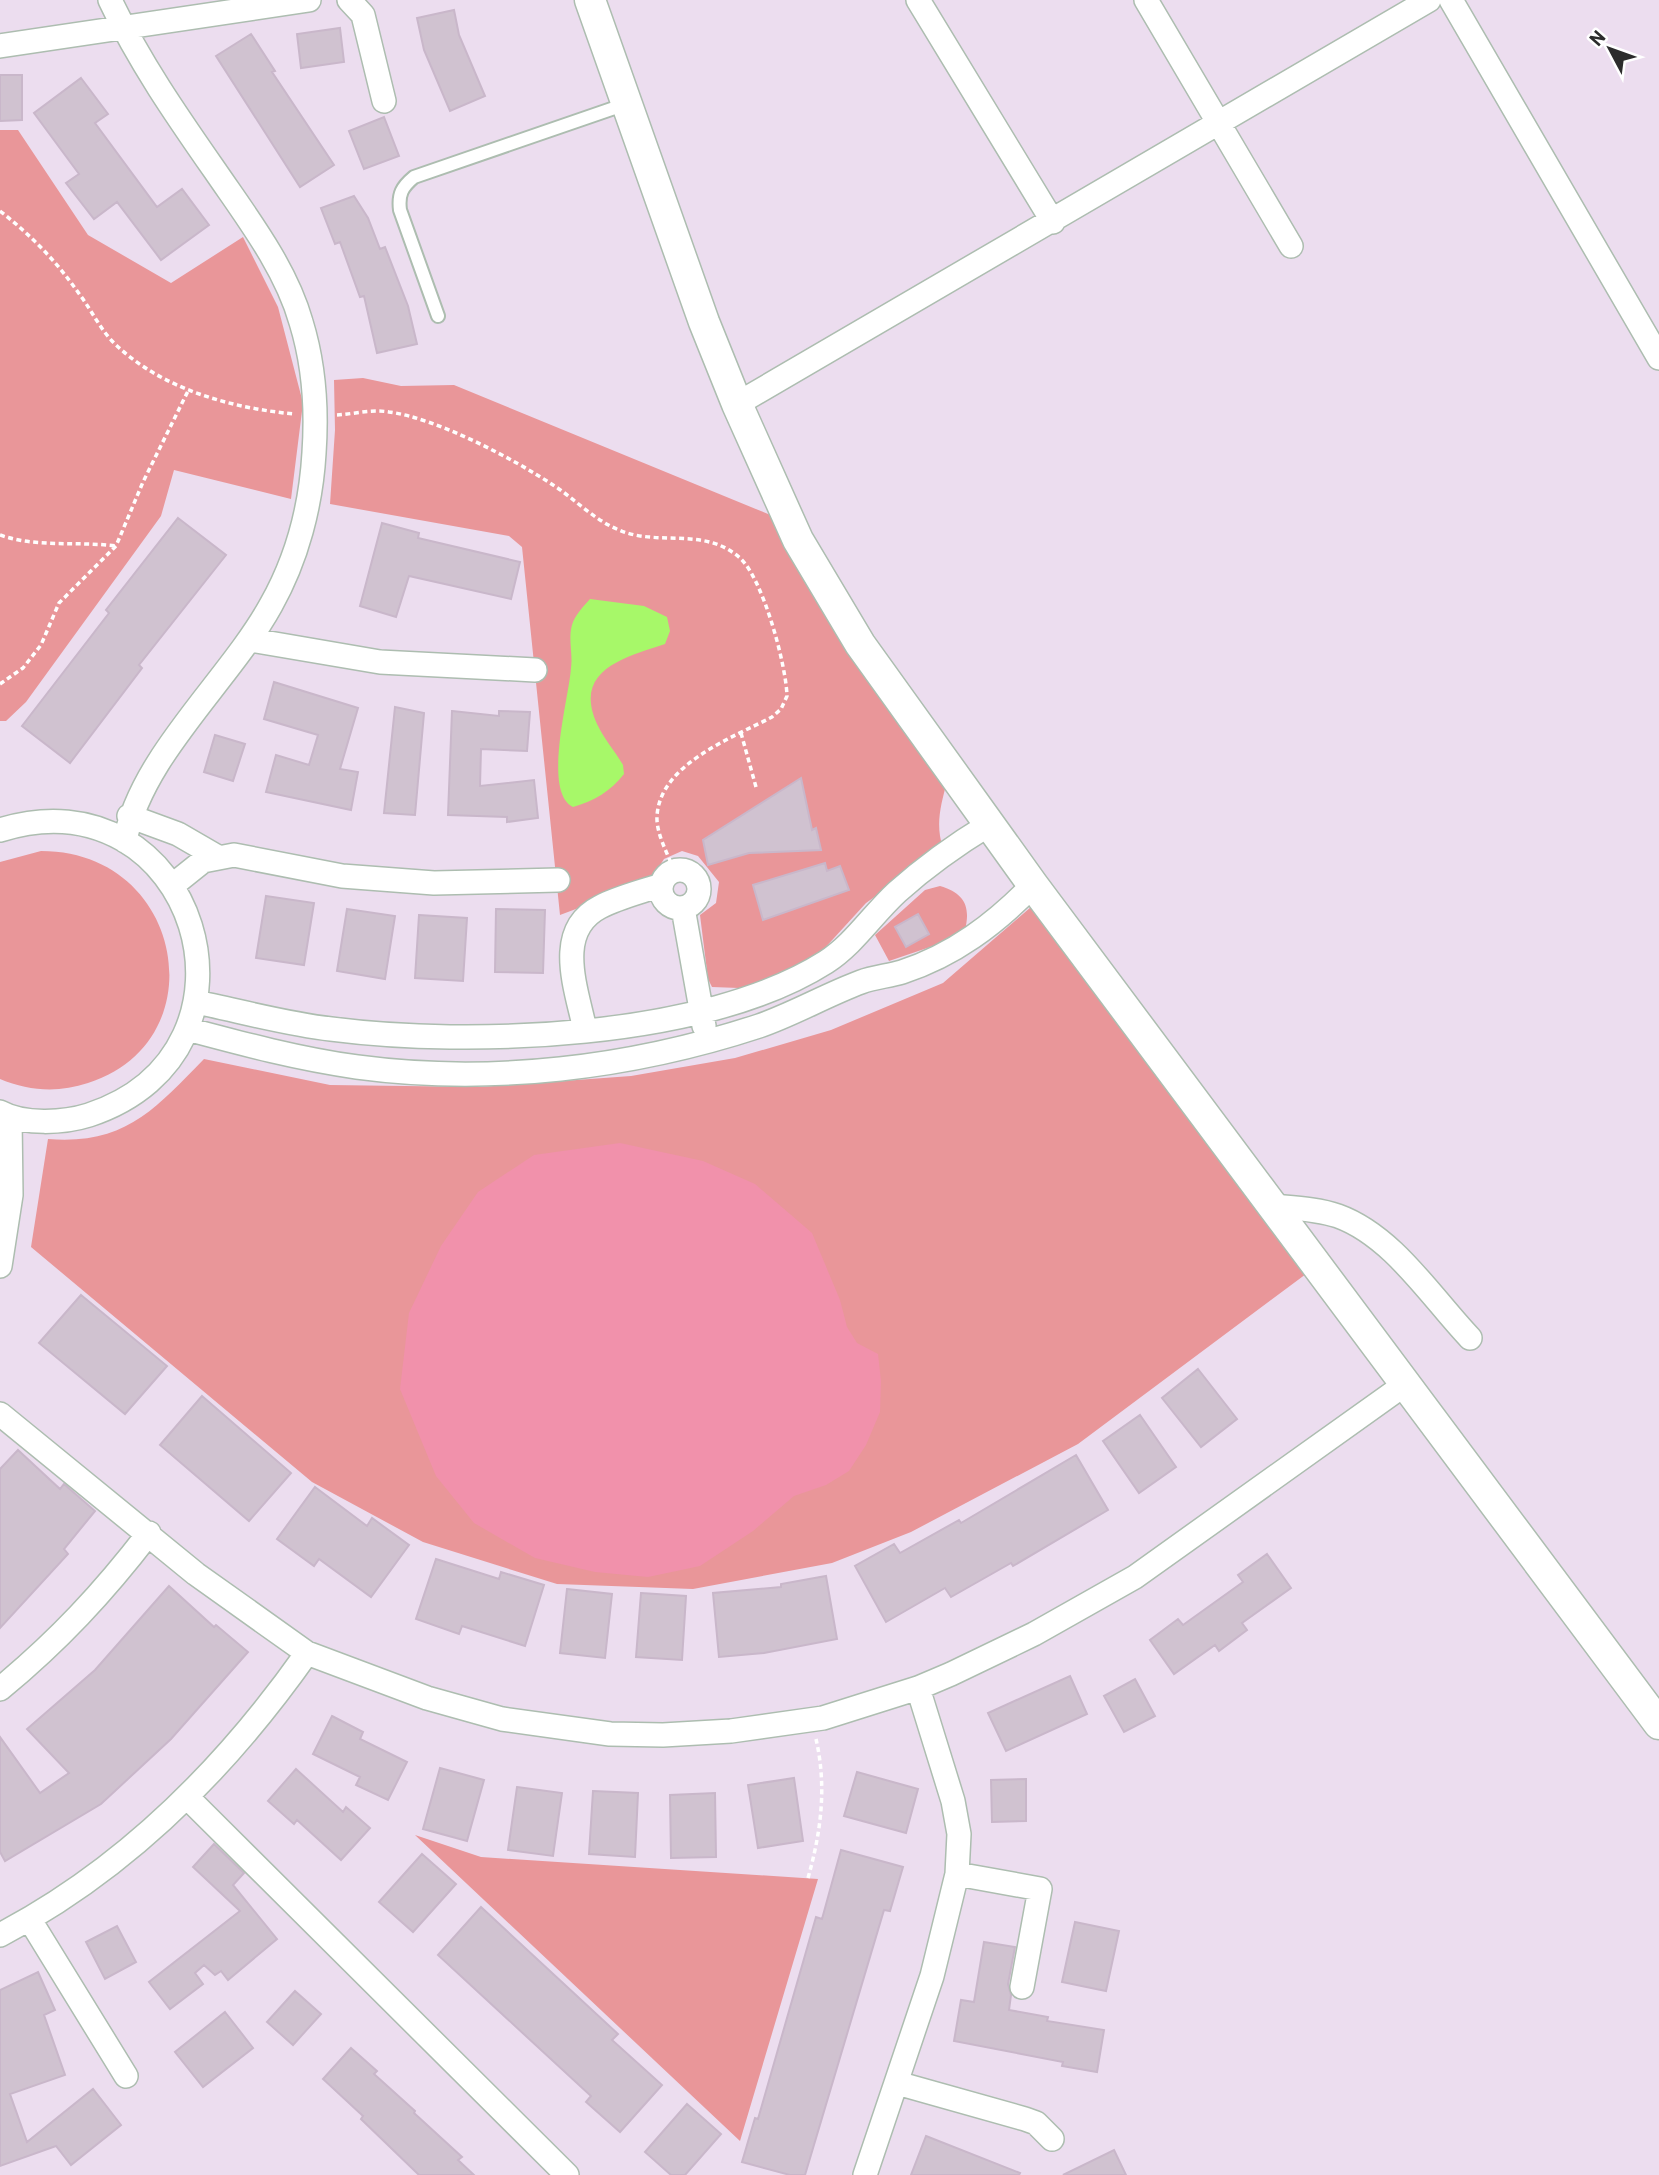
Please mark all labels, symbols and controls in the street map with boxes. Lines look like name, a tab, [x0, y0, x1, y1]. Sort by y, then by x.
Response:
north arrow	[1575, 14, 1645, 84]
text: N	[1584, 25, 1610, 50]

